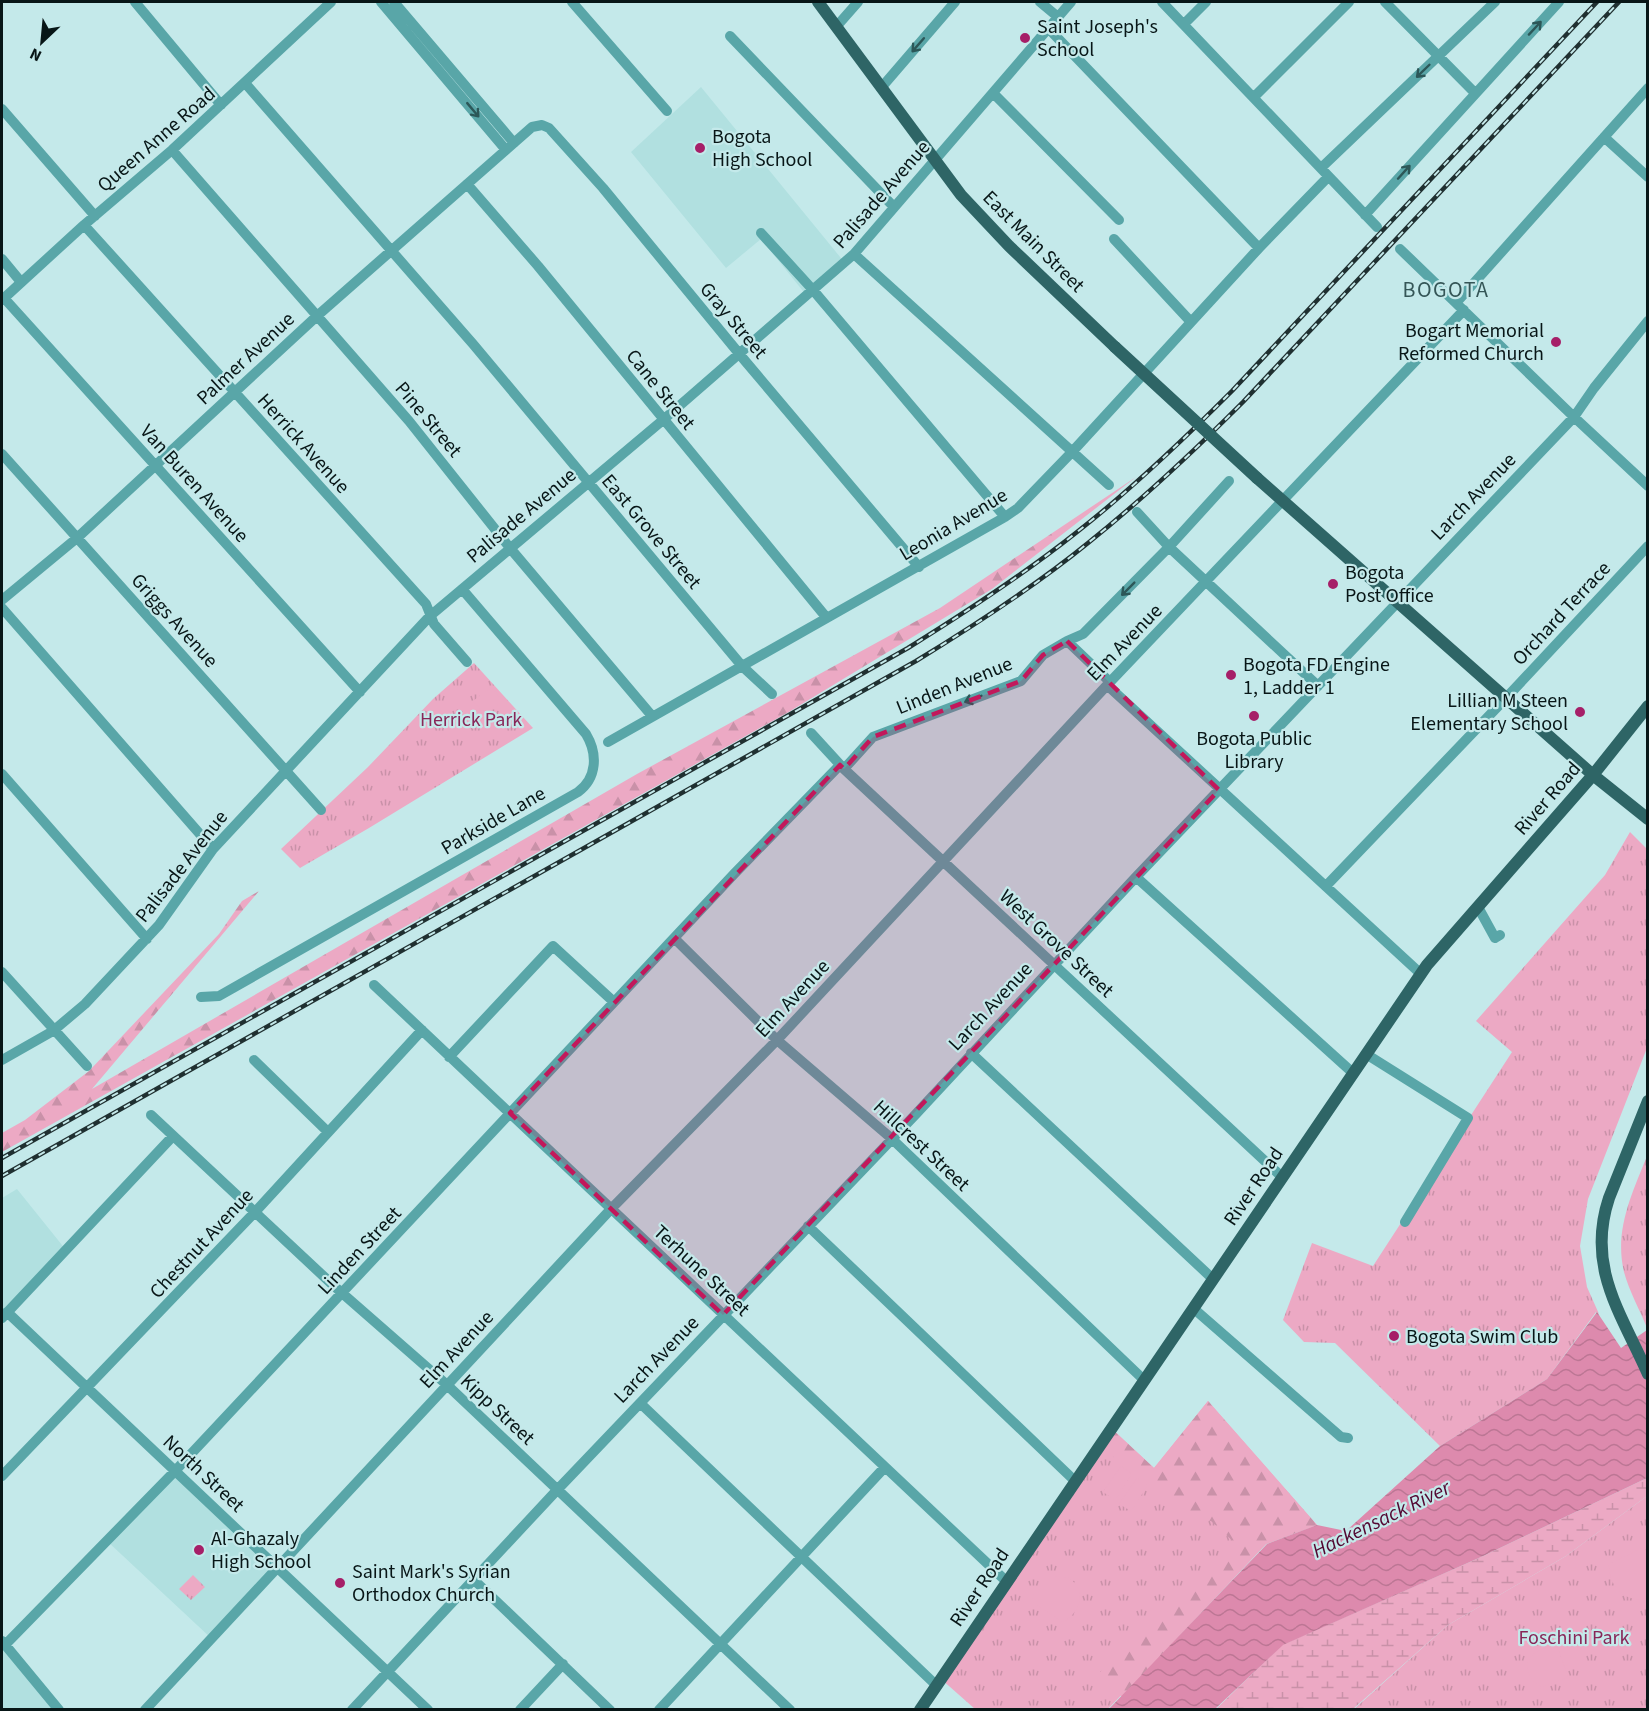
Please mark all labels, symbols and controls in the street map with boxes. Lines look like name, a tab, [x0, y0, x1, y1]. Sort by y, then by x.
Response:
north arrow	[12, 12, 72, 72]
place label: Saint Joseph's School	[1037, 13, 1158, 64]
one-way arrow	[1528, 20, 1542, 35]
marker: Saint Joseph's School	[1018, 31, 1032, 45]
one-way arrow	[911, 37, 925, 52]
text: N	[26, 42, 45, 67]
one-way arrow	[1415, 64, 1430, 78]
street label: Queen Anne Road	[91, 80, 222, 199]
one-way arrow	[466, 102, 480, 117]
place label: Bogota High School	[712, 123, 812, 174]
street label: Palisade Avenue	[827, 134, 937, 255]
marker: Bogota High School	[693, 141, 707, 155]
one-way arrow	[1397, 165, 1411, 180]
street label: East Main Street	[976, 184, 1091, 299]
district label: BOGOTA	[1402, 274, 1490, 306]
street label: Gray Street	[693, 276, 774, 365]
street label: Palmer Avenue	[191, 306, 301, 412]
place label: Bogart Memorial Reformed Church	[1398, 317, 1544, 368]
marker: Bogart Memorial Reformed Church	[1549, 335, 1563, 349]
street label: Cane Street	[619, 343, 702, 436]
street label: Pine Street	[388, 376, 468, 464]
street label: Herrick Avenue	[251, 387, 356, 500]
street label: Van Buren Avenue	[133, 418, 255, 549]
street label: Larch Avenue	[1425, 447, 1523, 547]
street label: Palisade Avenue	[461, 461, 583, 570]
street label: East Grove Street	[595, 468, 708, 595]
street label: Leonia Avenue	[894, 481, 1013, 568]
street label: Orchard Terrace	[1506, 555, 1617, 672]
place label: Bogota Post Office	[1345, 559, 1434, 610]
street label: Griggs Avenue	[124, 567, 224, 674]
marker: Bogota Post Office	[1326, 577, 1340, 591]
one-way arrow	[1121, 581, 1136, 596]
street label: Elm Avenue	[1081, 598, 1169, 688]
street label: Linden Avenue	[892, 650, 1017, 722]
place label: Bogota FD Engine 1, Ladder 1	[1243, 651, 1390, 702]
marker: Bogota FD Engine 1, Ladder 1	[1224, 668, 1238, 682]
place label: Lillian M Steen Elementary School	[1410, 687, 1568, 738]
one-way arrow	[964, 694, 982, 705]
marker: Lillian M Steen Elementary School	[1573, 705, 1587, 719]
park label: Herrick Park	[420, 706, 522, 734]
marker: Bogota Public Library	[1247, 709, 1261, 723]
place label: Bogota Public Library	[1196, 725, 1312, 776]
street label: River Road	[1508, 756, 1588, 842]
street label: Parkside Lane	[436, 780, 551, 862]
street label: Palisade Avenue	[129, 804, 235, 929]
street label: West Grove Street	[993, 883, 1120, 1004]
street label: Elm Avenue	[749, 953, 836, 1044]
street label: Larch Avenue	[942, 956, 1039, 1057]
street label: Hillcrest Street	[867, 1094, 976, 1198]
street label: River Road	[1217, 1142, 1290, 1231]
street label: Chestnut Avenue	[143, 1182, 260, 1305]
street label: Linden Street	[311, 1200, 408, 1301]
street label: Terhune Street	[647, 1219, 756, 1323]
street label: Elm Avenue	[413, 1304, 500, 1395]
street label: Larch Avenue	[608, 1310, 706, 1410]
place label: Bogota Swim Club	[1406, 1323, 1558, 1351]
marker: Bogota Swim Club	[1387, 1329, 1401, 1343]
street label: Kipp Street	[454, 1368, 541, 1452]
street label: North Street	[156, 1429, 251, 1519]
water label: Hackensack River	[1307, 1472, 1456, 1565]
place label: Al-Ghazaly High School	[211, 1525, 311, 1576]
marker: Al-Ghazaly High School	[192, 1543, 206, 1557]
street label: River Road	[943, 1543, 1016, 1632]
place label: Saint Mark's Syrian Orthodox Church	[352, 1558, 511, 1609]
marker: Saint Mark's Syrian Orthodox Church	[333, 1576, 347, 1590]
park label: Foschini Park	[1519, 1624, 1630, 1652]

